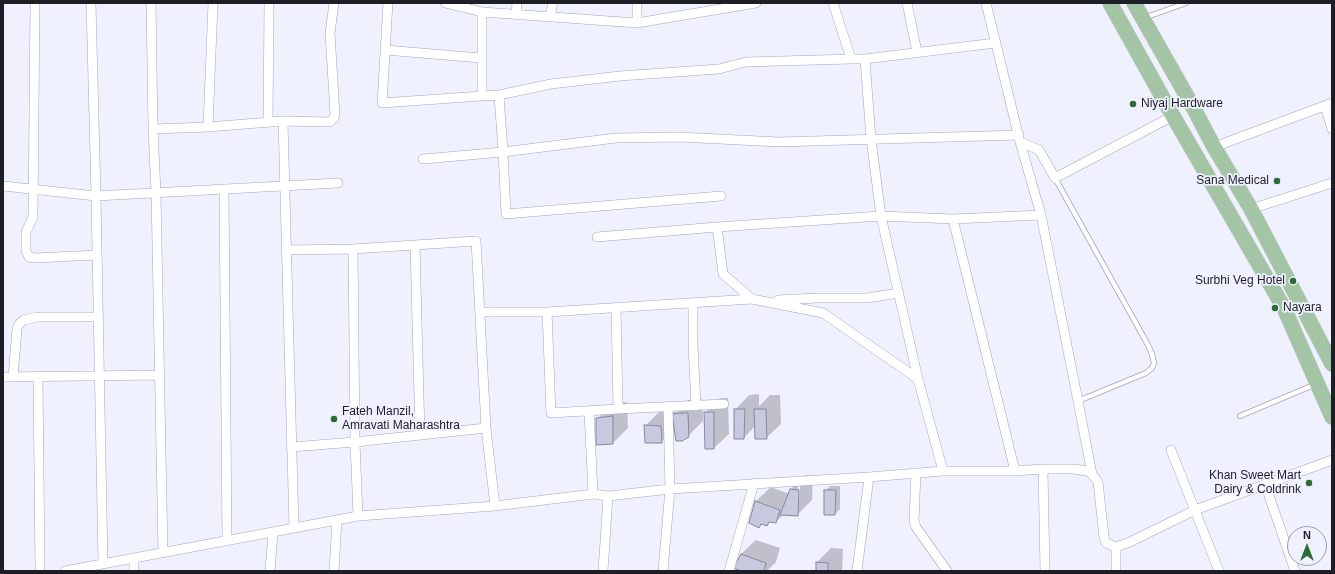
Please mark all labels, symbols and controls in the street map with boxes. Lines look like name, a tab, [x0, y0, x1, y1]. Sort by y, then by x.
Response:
place label: Niyaj Hardware	[1141, 97, 1223, 111]
marker: Niyaj Hardware	[1128, 99, 1138, 109]
place label: Sana Medical	[1196, 174, 1269, 188]
marker: Sana Medical	[1272, 176, 1282, 186]
place label: Surbhi Veg Hotel	[1195, 274, 1285, 288]
marker: Surbhi Veg Hotel	[1288, 276, 1298, 286]
place label: Nayara	[1283, 301, 1322, 315]
marker: Nayara	[1270, 303, 1280, 313]
place label: Fateh Manzil, Amravati Maharashtra	[342, 405, 460, 433]
marker: Fateh Manzil, Amravati Maharashtra	[329, 414, 339, 424]
place label: Khan Sweet Mart Dairy & Coldrink	[1209, 469, 1301, 497]
marker: Khan Sweet Mart Dairy & Coldrink	[1304, 478, 1314, 488]
north arrow	[1287, 526, 1327, 566]
text: N	[1303, 529, 1311, 541]

